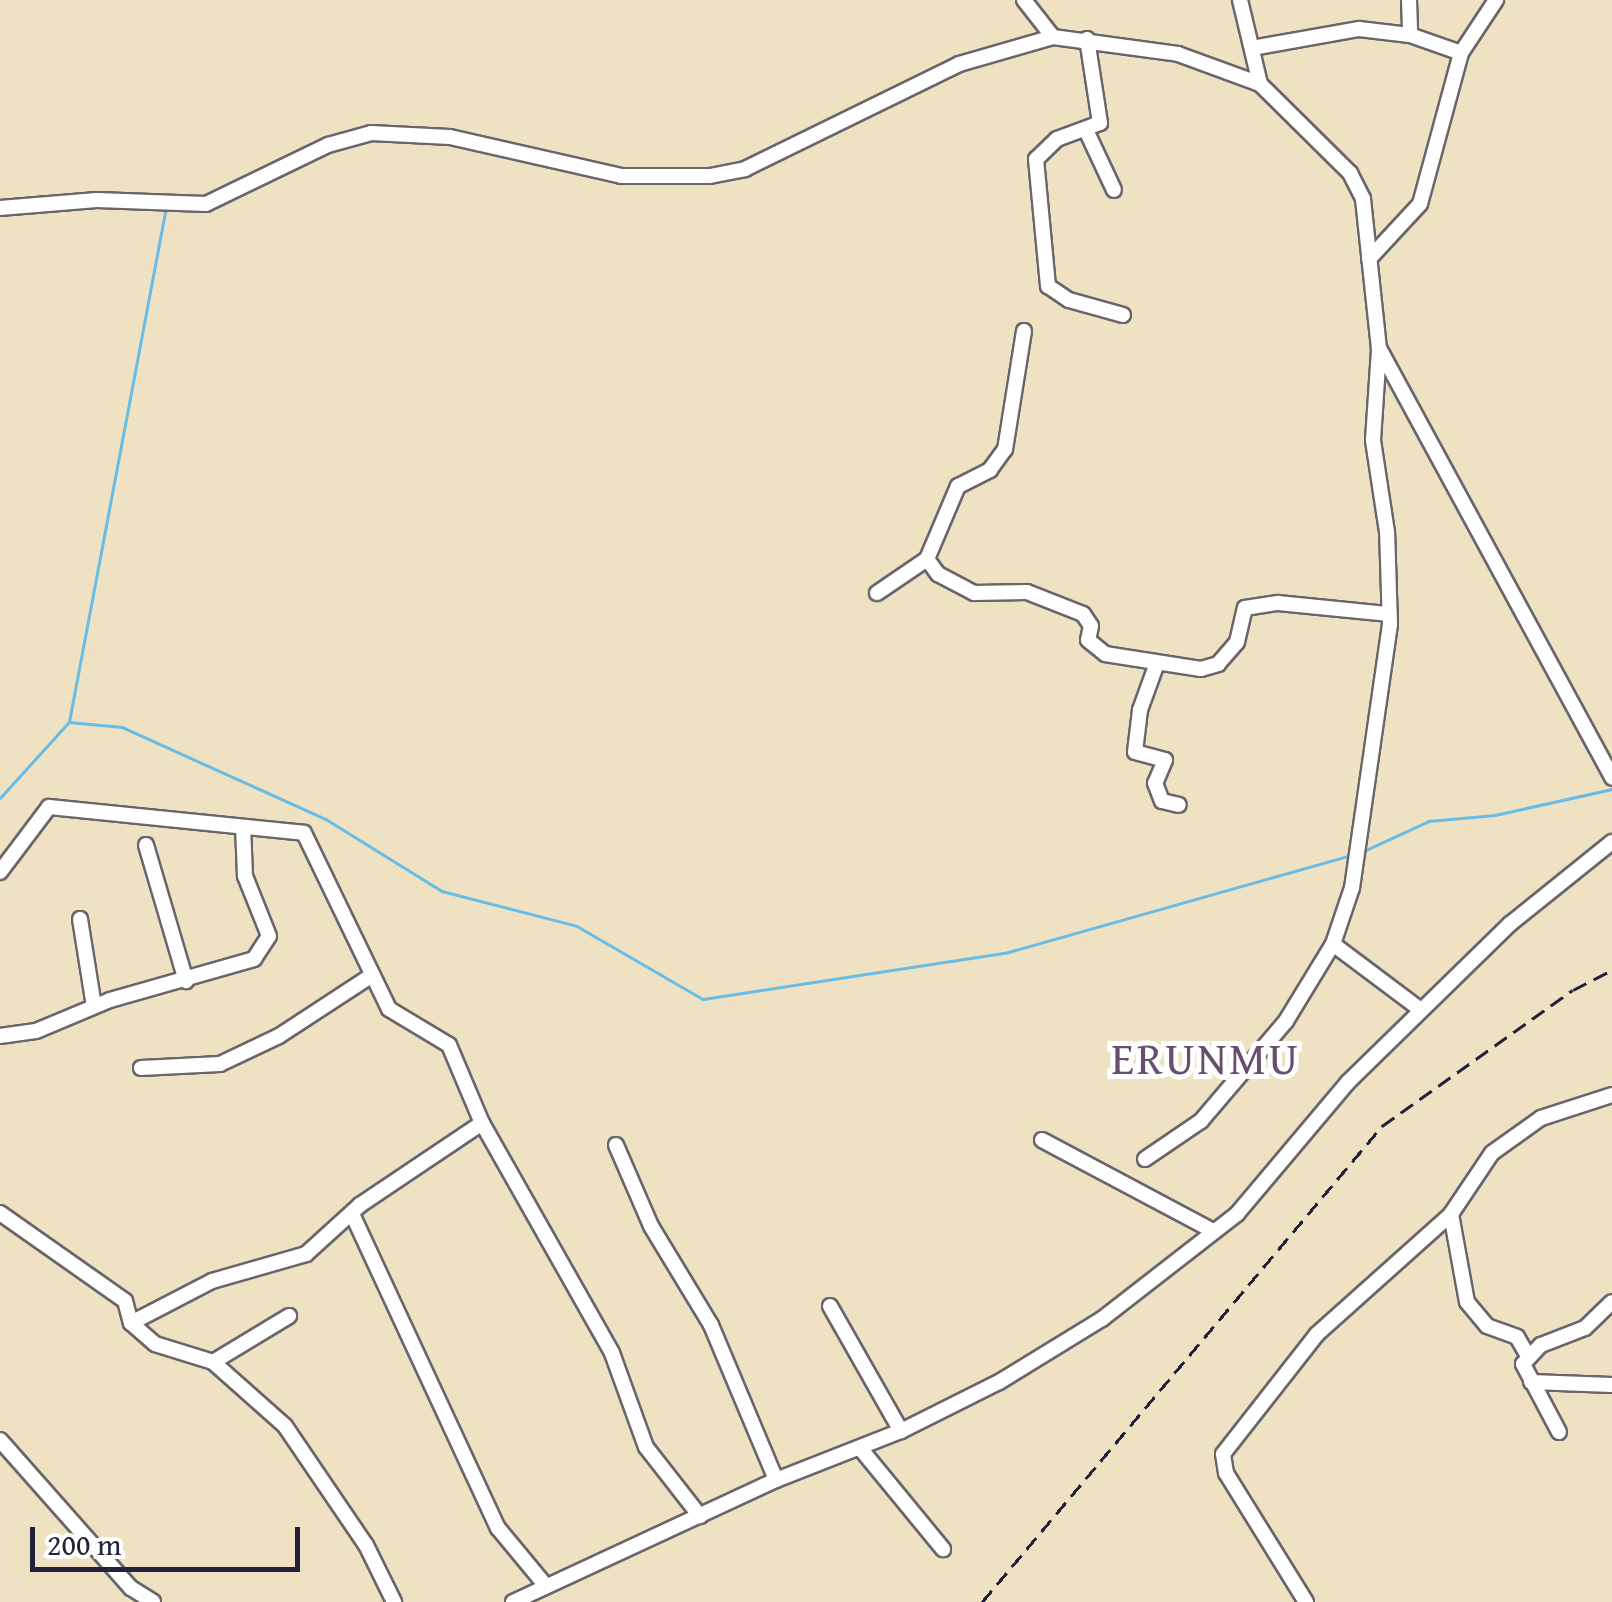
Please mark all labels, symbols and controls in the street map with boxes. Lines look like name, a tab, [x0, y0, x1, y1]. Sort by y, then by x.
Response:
district label: ERUNMU	[1111, 1031, 1301, 1085]
scale bar	[35, 1507, 305, 1569]
text: 200 m	[47, 1522, 121, 1566]

